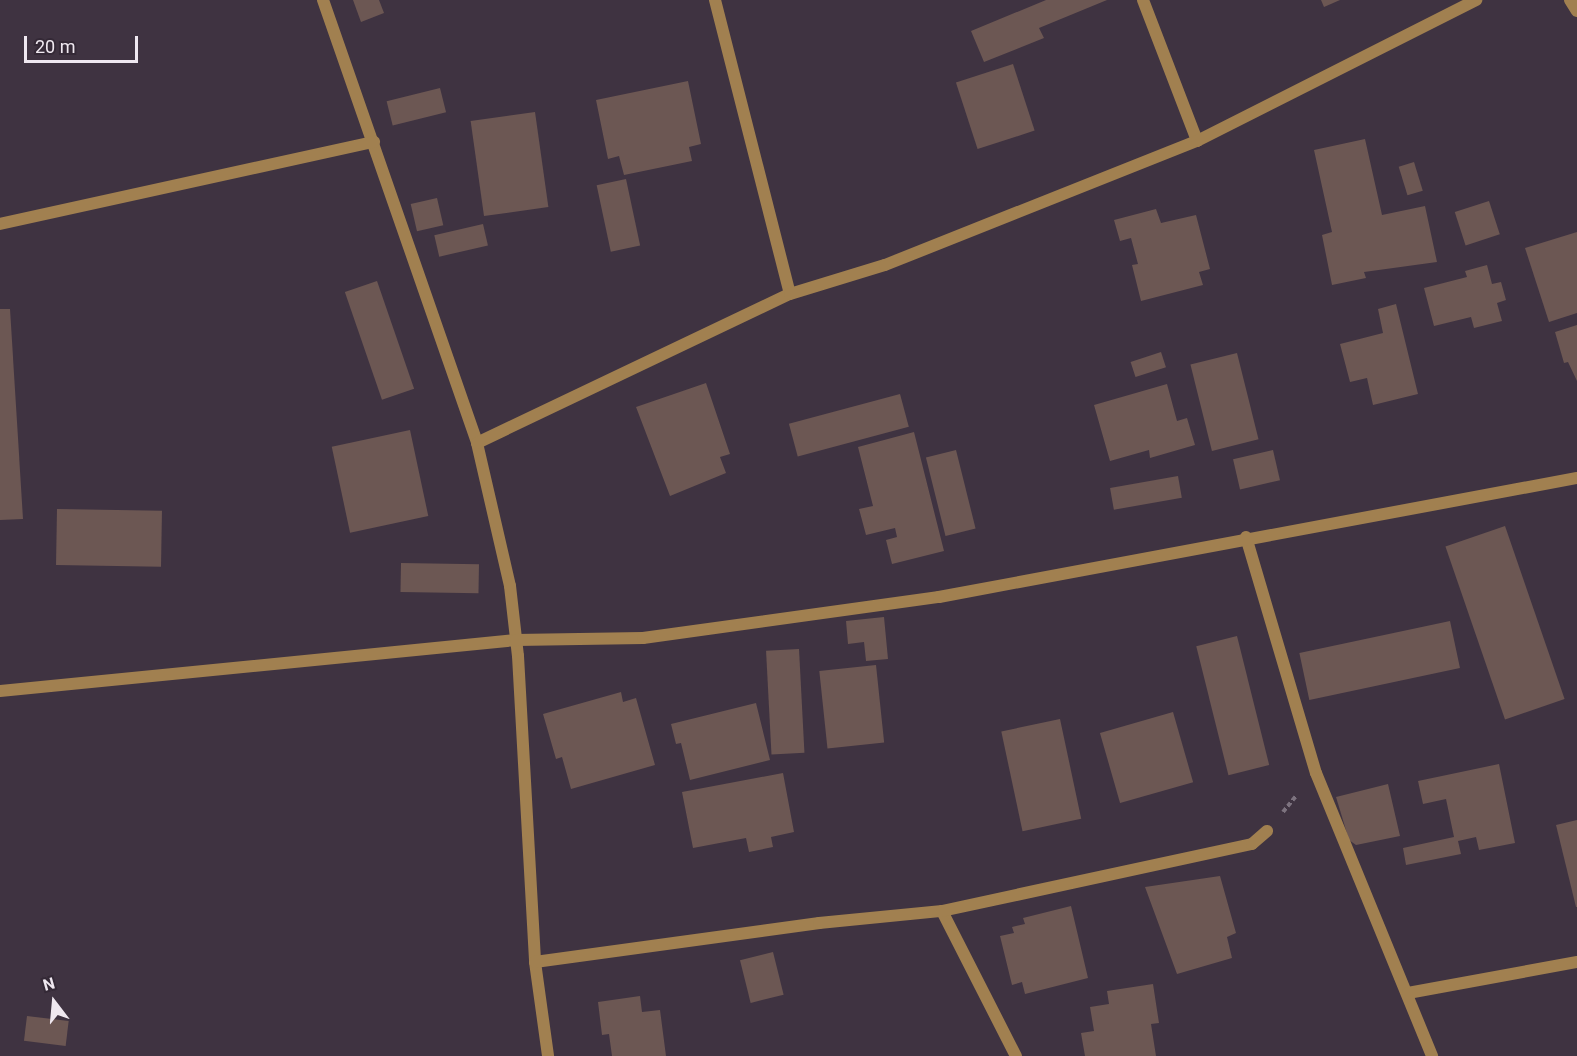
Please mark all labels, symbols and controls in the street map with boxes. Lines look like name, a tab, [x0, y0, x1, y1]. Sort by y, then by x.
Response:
scale bar	[27, 24, 141, 62]
text: 20 m	[35, 36, 75, 57]
north arrow	[24, 972, 84, 1032]
text: N	[41, 974, 57, 995]

